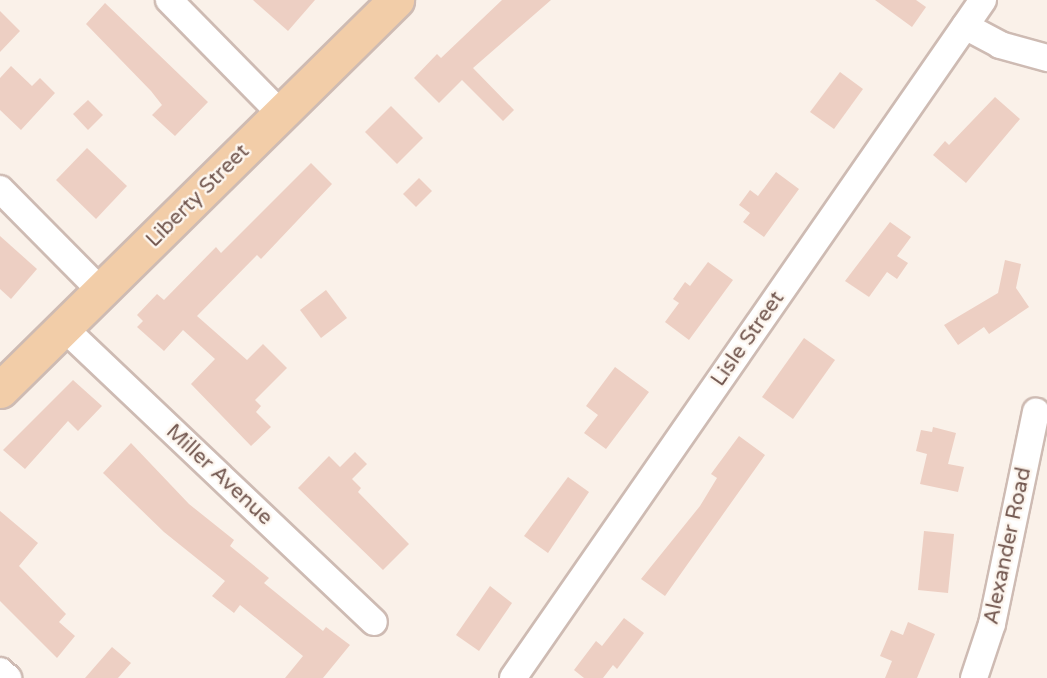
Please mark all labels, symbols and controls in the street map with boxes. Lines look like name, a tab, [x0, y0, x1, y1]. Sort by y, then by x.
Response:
street label: Liberty Street	[141, 139, 255, 253]
street label: Lisle Street	[706, 287, 790, 391]
street label: Miller Avenue	[161, 419, 277, 531]
street label: Alexander Road	[979, 465, 1037, 627]

